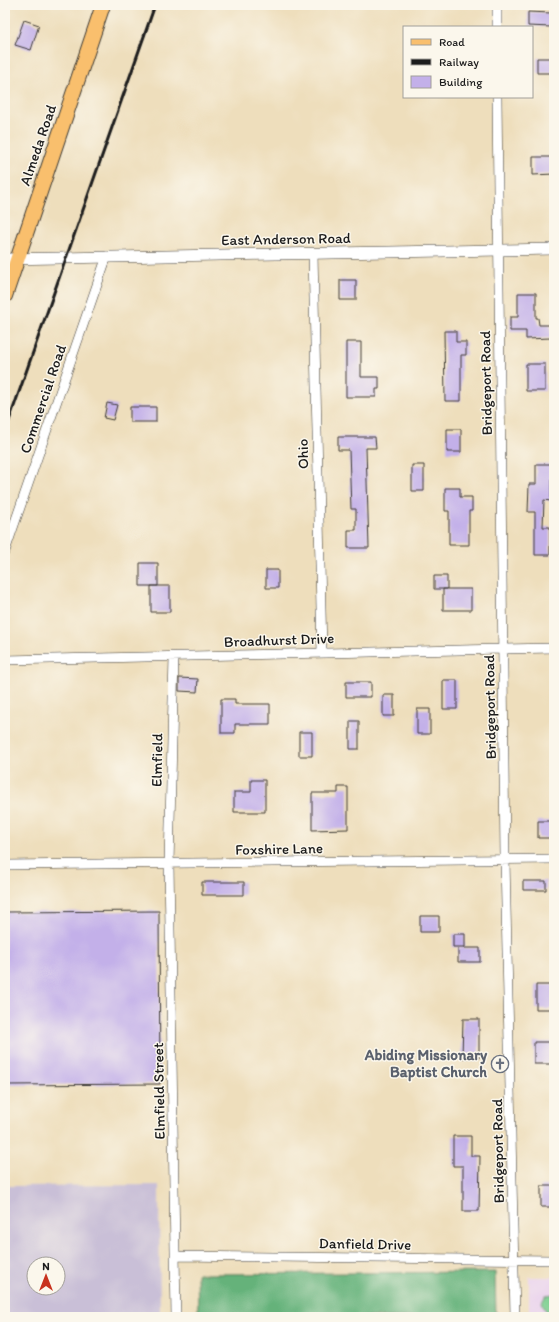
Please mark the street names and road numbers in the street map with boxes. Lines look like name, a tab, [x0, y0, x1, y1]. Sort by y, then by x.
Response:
street label: Almeda Road	[16, 101, 61, 188]
street label: East Anderson Road	[221, 229, 351, 249]
street label: Bridgeport Road	[476, 330, 496, 436]
street label: Commercial Road	[16, 342, 70, 456]
street label: Ohio	[294, 439, 312, 469]
street label: Broadhurst Drive	[223, 629, 335, 651]
street label: Bridgeport Road	[480, 654, 500, 760]
street label: Elmfield	[148, 732, 166, 787]
street label: Foxshire Lane	[235, 839, 323, 859]
street label: Elmfield Street	[149, 1042, 169, 1140]
street label: Bridgeport Road	[488, 1098, 508, 1204]
street label: Danfield Drive	[319, 1234, 411, 1254]

